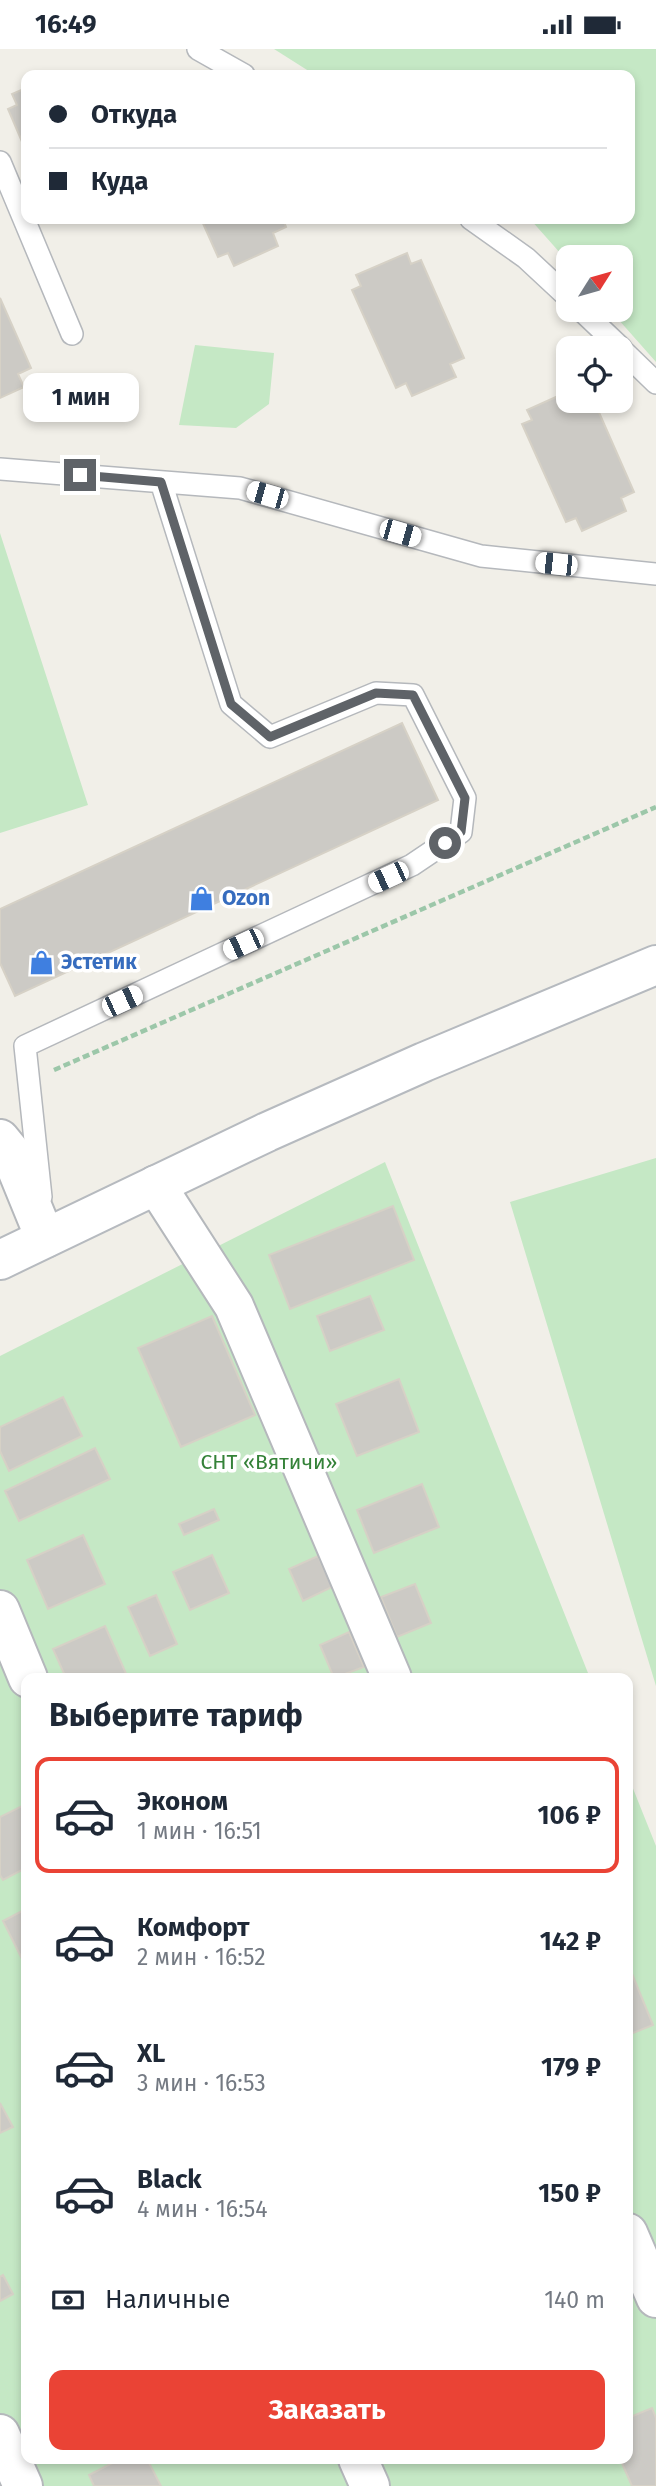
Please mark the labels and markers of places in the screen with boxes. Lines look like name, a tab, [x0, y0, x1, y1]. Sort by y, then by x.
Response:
shop icon: Ozon	[188, 884, 216, 912]
place label: Ozon	[222, 885, 270, 911]
shop icon: Эстетик	[27, 948, 55, 976]
place label: Эстетик	[61, 949, 137, 975]

